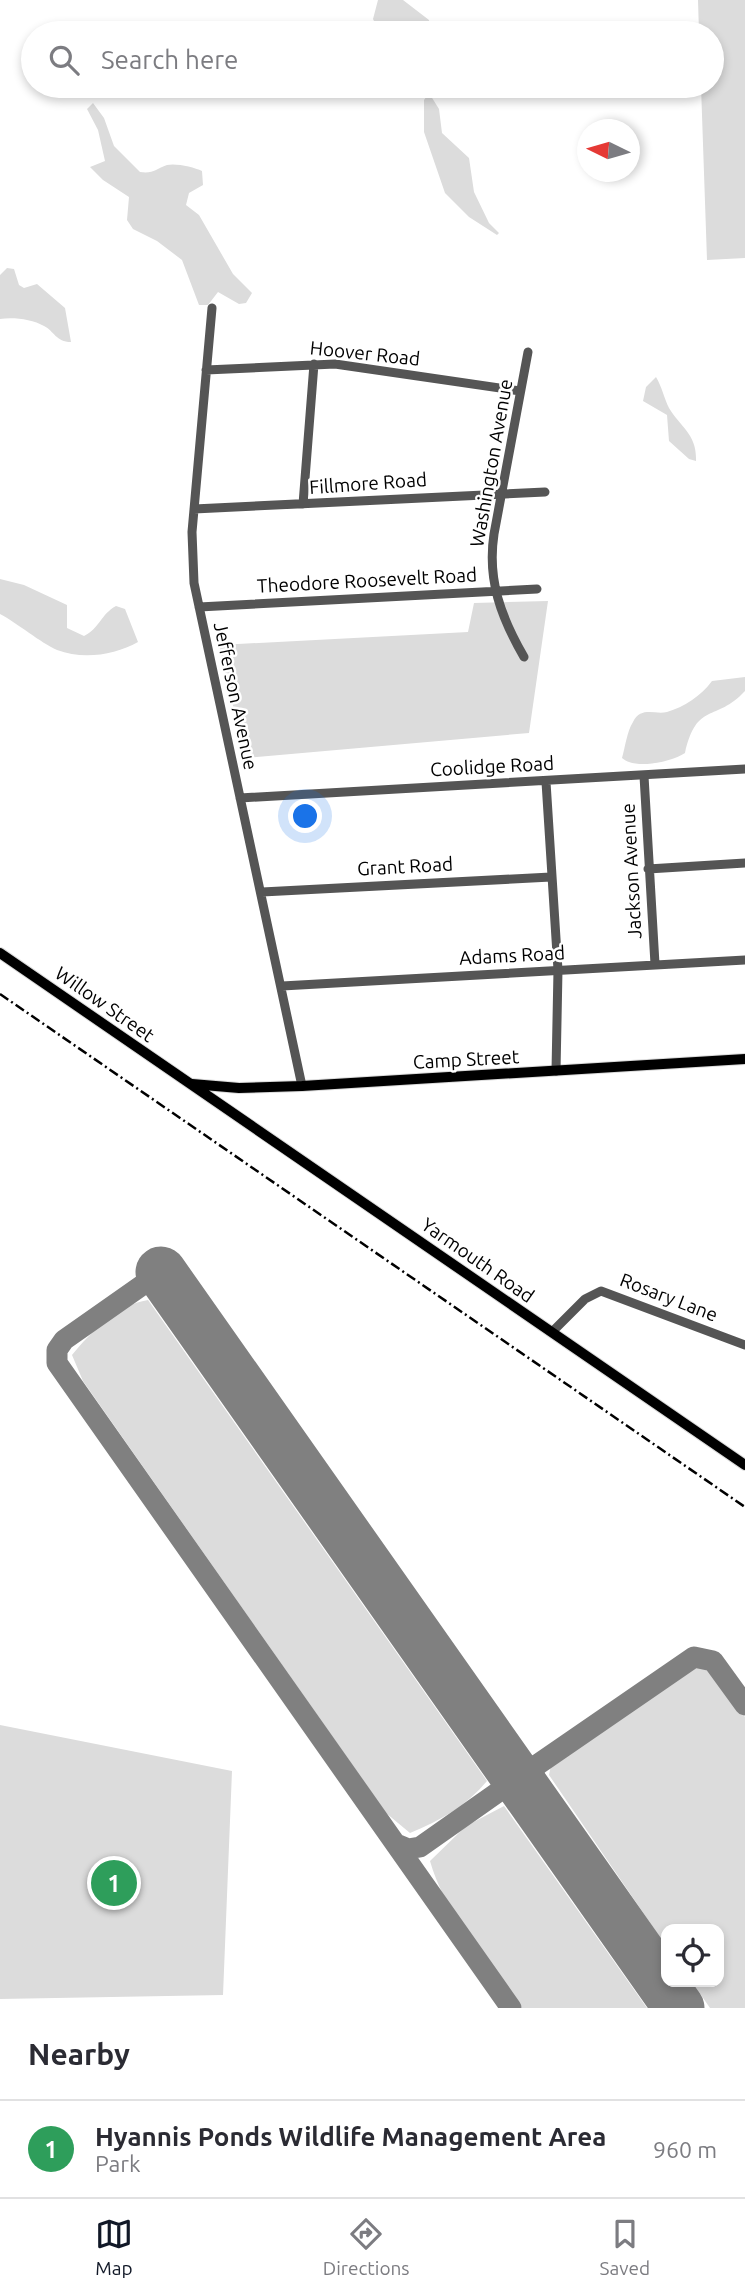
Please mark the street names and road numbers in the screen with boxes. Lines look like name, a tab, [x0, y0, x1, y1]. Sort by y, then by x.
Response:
street label: Hoover Road	[309, 336, 421, 370]
street label: Washington Avenue	[465, 377, 517, 549]
street label: Fillmore Road	[308, 468, 428, 498]
street label: Theodore Roosevelt Road	[256, 563, 478, 597]
street label: Jefferson Avenue	[210, 620, 262, 772]
street label: Coolidge Road	[429, 752, 555, 780]
street label: Jackson Avenue	[616, 802, 646, 940]
street label: Grant Road	[356, 853, 454, 879]
street label: Adams Road	[458, 941, 566, 969]
street label: Willow Street	[51, 962, 159, 1047]
street label: Camp Street	[412, 1045, 520, 1073]
street label: Yarmouth Road	[418, 1213, 538, 1307]
street label: Rosary Lane	[617, 1268, 721, 1326]

